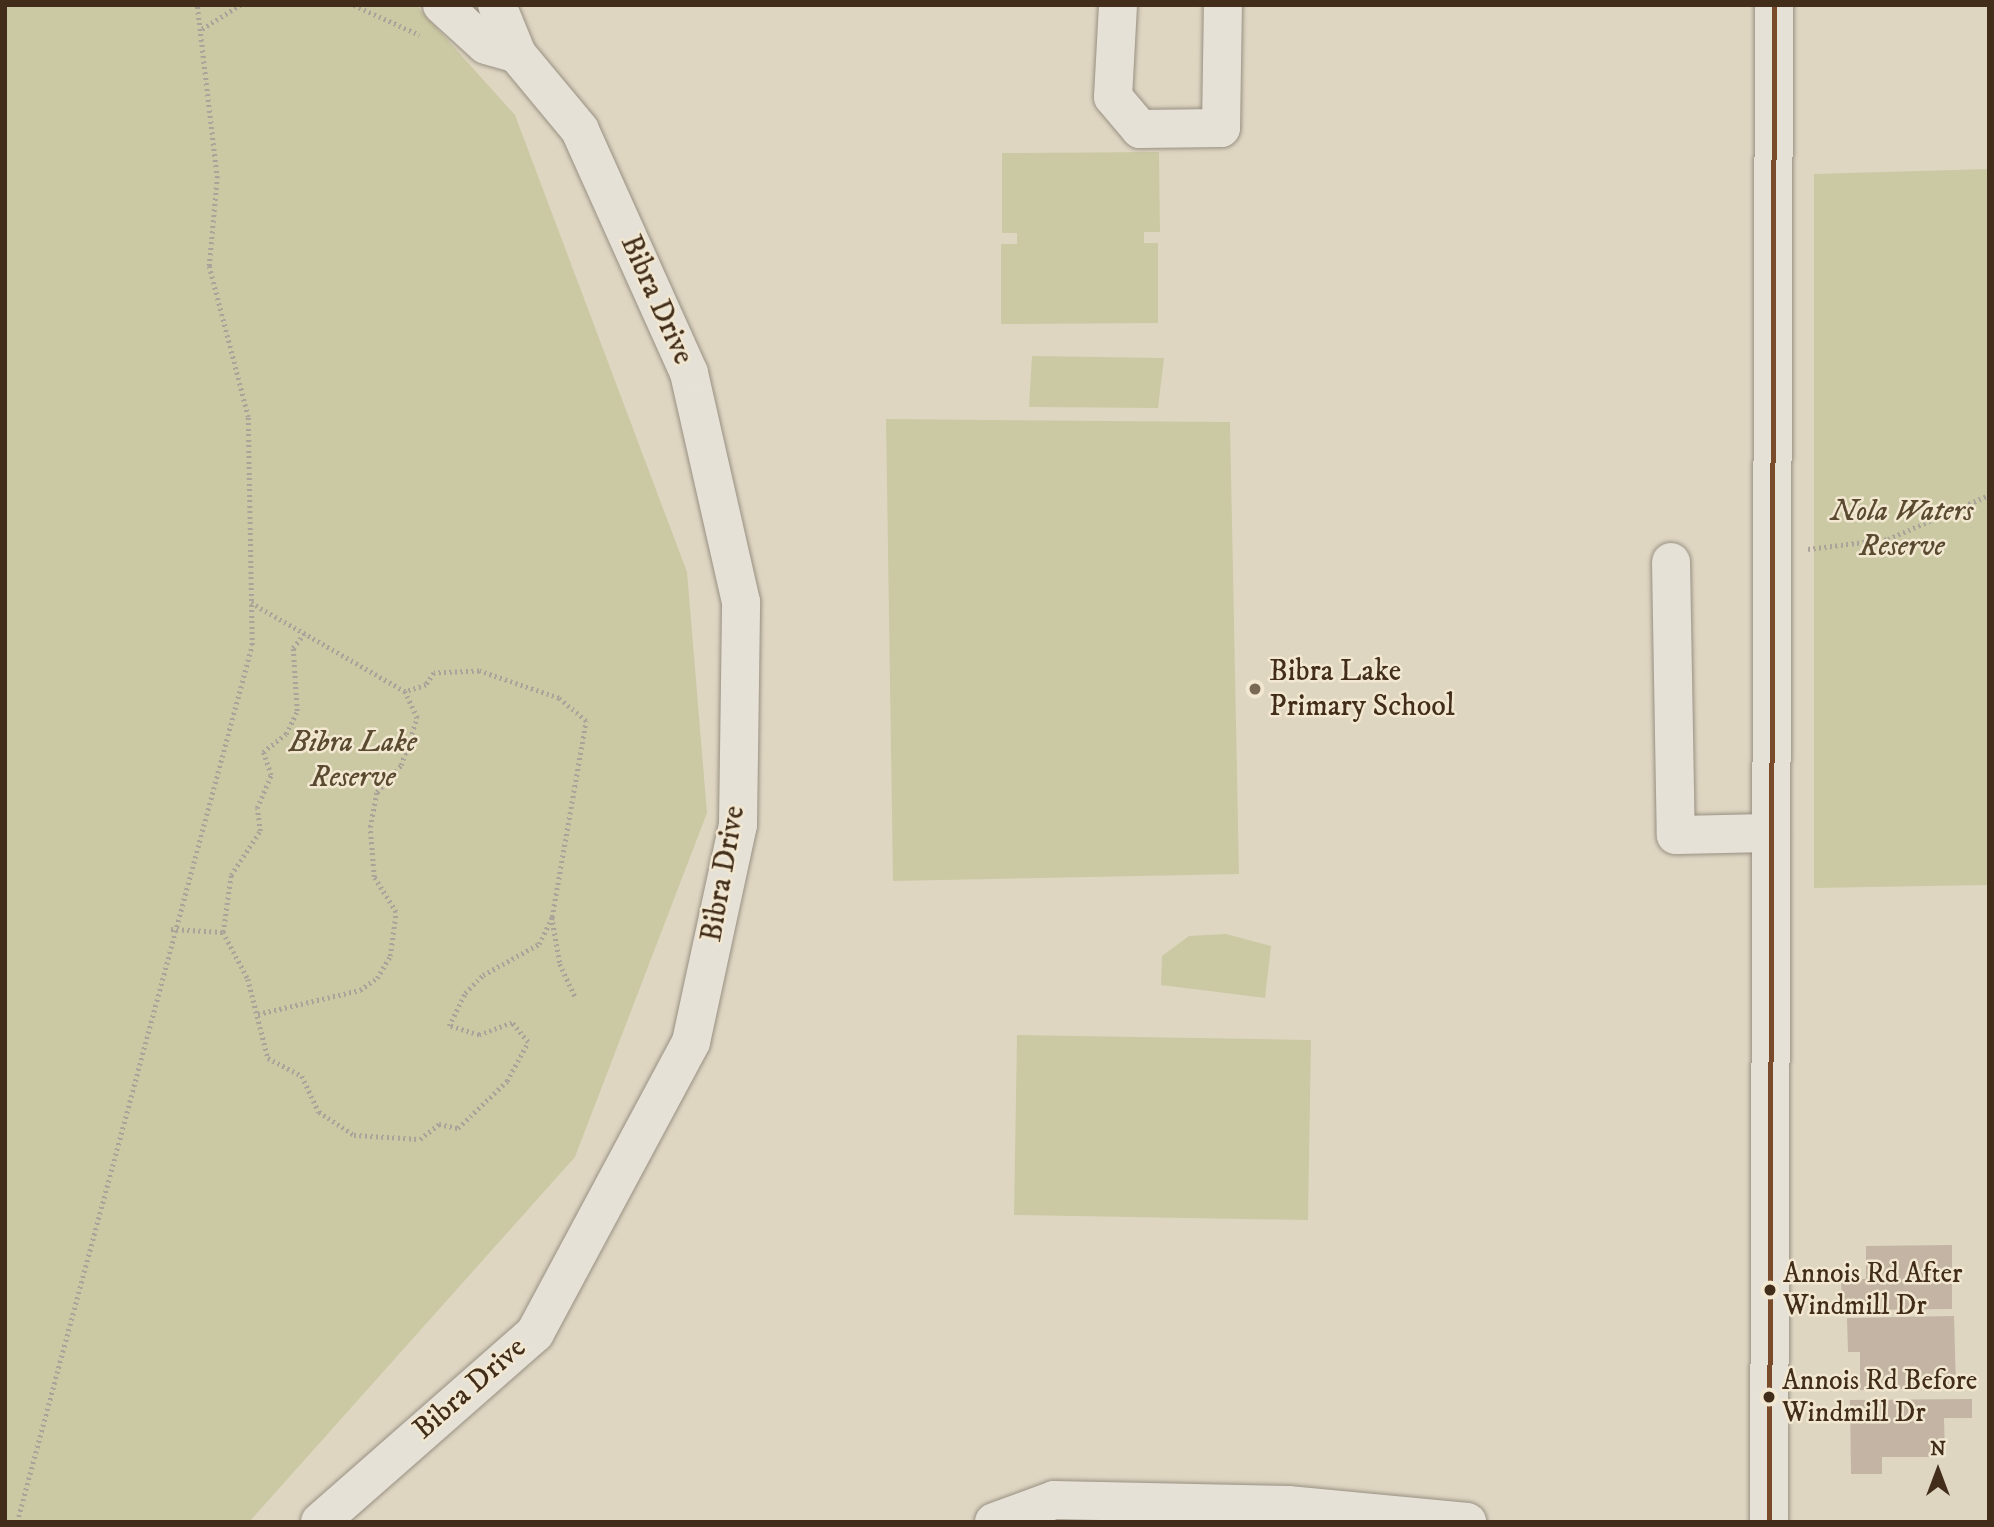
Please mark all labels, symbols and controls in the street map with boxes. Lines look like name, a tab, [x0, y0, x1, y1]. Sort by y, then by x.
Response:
street label: Bibra Drive	[612, 230, 700, 370]
park label: Nola Waters Reserve	[1831, 494, 1973, 564]
place label: Bibra Lake Primary School	[1269, 654, 1455, 724]
marker: Bibra Lake Primary School	[1247, 681, 1263, 697]
park label: Bibra Lake Reserve	[289, 725, 417, 796]
street label: Bibra Drive	[694, 803, 754, 945]
place label: Annois Rd After Windmill Dr	[1783, 1257, 1962, 1323]
marker: Annois Rd After Windmill Dr	[1763, 1283, 1777, 1297]
street label: Bibra Drive	[406, 1330, 534, 1448]
place label: Annois Rd Before Windmill Dr	[1782, 1364, 1977, 1430]
marker: Annois Rd Before Windmill Dr	[1762, 1390, 1776, 1404]
north arrow	[1903, 1436, 1973, 1506]
text: N	[1930, 1438, 1946, 1461]

